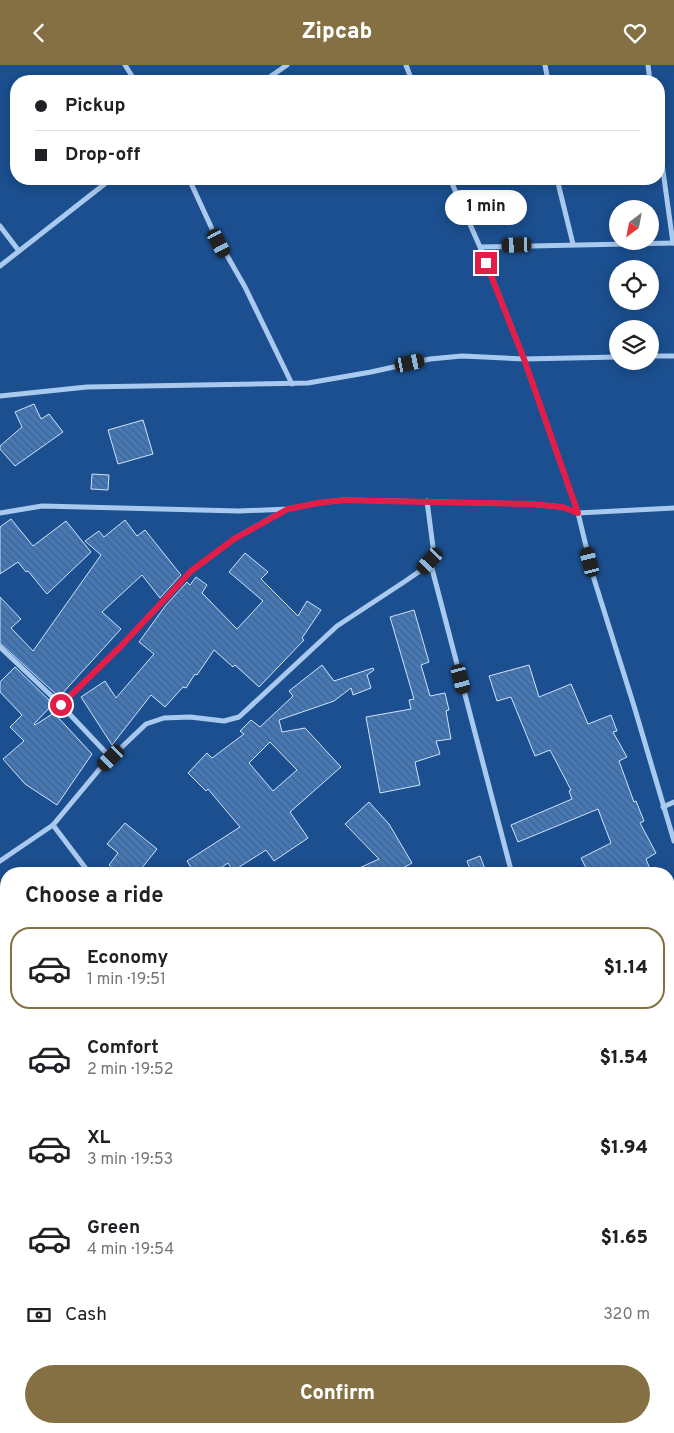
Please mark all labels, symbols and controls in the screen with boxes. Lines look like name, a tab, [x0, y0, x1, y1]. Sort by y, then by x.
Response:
icon: back	[25, 19, 53, 47]
text: Zipcab	[302, 19, 372, 46]
icon: heart	[621, 19, 649, 47]
text: Pickup	[65, 94, 125, 118]
text: Drop-off	[65, 143, 140, 167]
callout: 1 min	[445, 191, 527, 225]
text: 1 min	[466, 197, 506, 217]
north arrow	[609, 200, 659, 250]
map controls	[609, 200, 659, 370]
car	[205, 226, 232, 260]
car	[501, 237, 532, 253]
route end	[475, 252, 497, 274]
button: locate	[609, 260, 659, 310]
button: layers	[609, 320, 659, 370]
car	[393, 353, 426, 373]
car	[414, 545, 445, 577]
car	[579, 546, 600, 578]
car	[449, 663, 472, 695]
route start	[50, 694, 72, 716]
car	[94, 742, 127, 774]
text: Choose a ride	[25, 883, 163, 910]
icon: car	[27, 946, 72, 991]
text: Economy	[87, 946, 168, 970]
text: $1.14	[603, 956, 648, 980]
text: 1 min · 19:51	[87, 970, 166, 990]
icon: car	[27, 1036, 72, 1081]
text: Comfort	[87, 1036, 159, 1060]
text: $1.54	[599, 1046, 648, 1070]
text: 2 min · 19:52	[87, 1060, 173, 1080]
icon: car	[27, 1126, 72, 1171]
text: XL	[87, 1126, 110, 1150]
text: $1.94	[600, 1136, 648, 1160]
text: 3 min · 19:53	[87, 1150, 173, 1170]
icon: car	[27, 1216, 72, 1261]
text: Green	[87, 1216, 140, 1240]
text: $1.65	[600, 1226, 648, 1250]
text: 4 min · 19:54	[87, 1240, 174, 1260]
icon: cash	[25, 1301, 53, 1329]
text: Cash	[65, 1303, 107, 1327]
text: 320 m	[603, 1305, 650, 1325]
button: Confirm	[25, 1365, 650, 1423]

